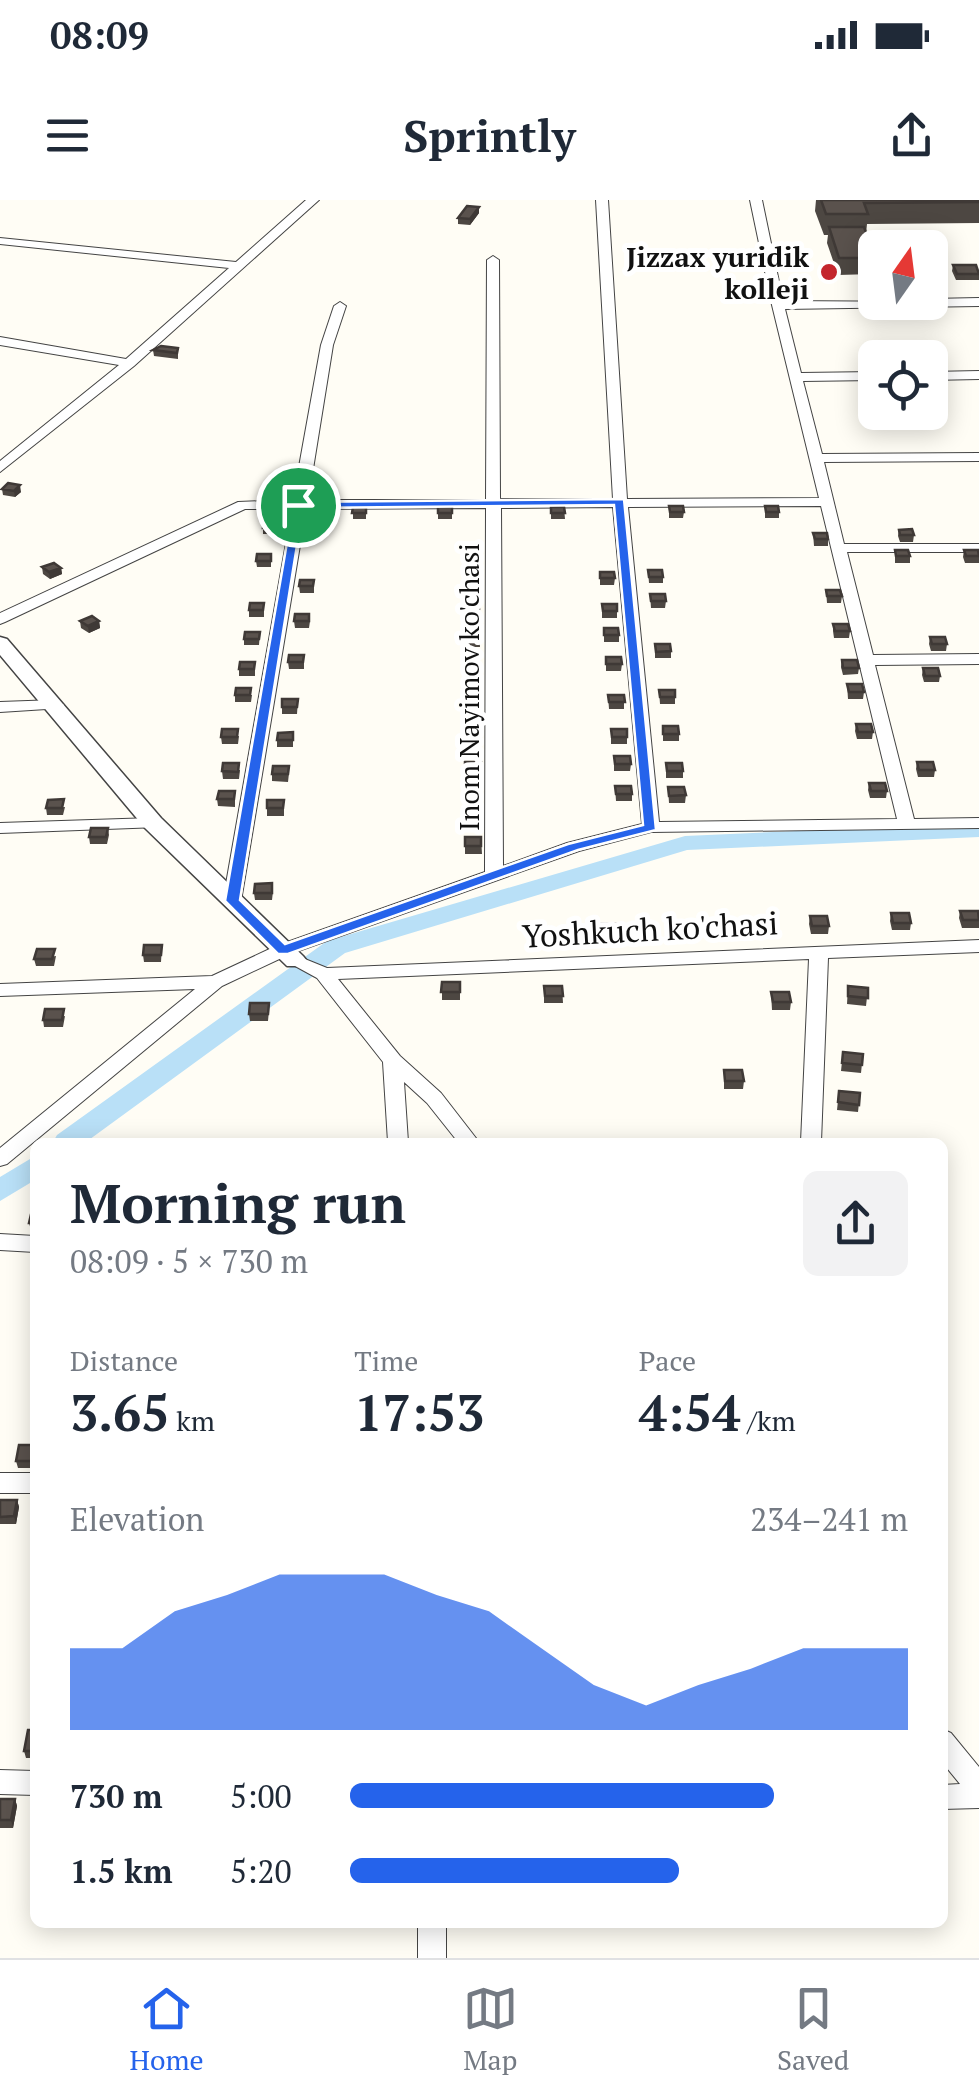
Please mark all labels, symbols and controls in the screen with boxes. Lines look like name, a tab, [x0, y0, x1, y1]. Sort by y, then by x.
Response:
text: 08:09	[50, 10, 149, 60]
text: Sprintly	[403, 105, 576, 165]
icon: menu	[40, 108, 95, 163]
icon: share	[884, 108, 939, 163]
north arrow	[858, 230, 948, 320]
map controls	[858, 230, 948, 430]
place label: Jizzax yuridik kolleji	[626, 238, 810, 307]
marker: Jizzax yuridik kolleji	[818, 261, 840, 283]
button: locate	[858, 340, 948, 430]
pin	[256, 463, 341, 548]
icon: arrive	[271, 478, 326, 533]
street label: Inom Nayimov ko'chasi	[450, 543, 487, 831]
street label: Yoshkuch ko'chasi	[521, 901, 779, 957]
text: Morning run	[70, 1166, 406, 1239]
button: share	[803, 1171, 908, 1276]
text: 08:09 · 5 × 730 m	[70, 1240, 308, 1282]
text: Distance	[70, 1342, 178, 1379]
text: Time	[354, 1342, 418, 1379]
text: Pace	[639, 1342, 696, 1379]
text: 3.65	[70, 1379, 170, 1445]
text: 17:53	[354, 1379, 484, 1445]
text: 4:54	[639, 1379, 741, 1445]
text: km	[170, 1402, 215, 1439]
text: /km	[741, 1402, 796, 1439]
text: Elevation	[70, 1498, 204, 1540]
text: 234–241 m	[750, 1498, 908, 1540]
text: 730 m	[70, 1775, 162, 1817]
text: 5:00	[230, 1775, 292, 1817]
text: 1.5 km	[70, 1850, 173, 1892]
text: 5:20	[230, 1850, 292, 1892]
tab: Home	[130, 1981, 204, 2078]
tab: Map	[463, 1981, 518, 2078]
tab: Saved	[777, 1981, 849, 2078]

